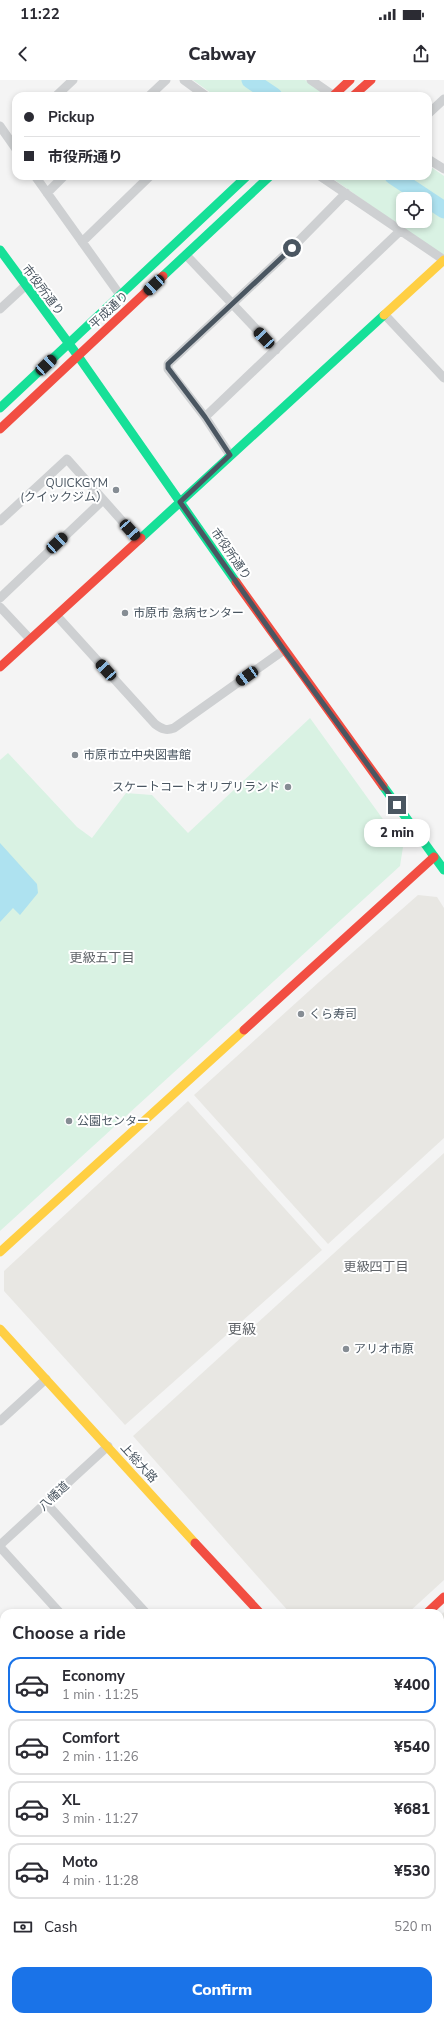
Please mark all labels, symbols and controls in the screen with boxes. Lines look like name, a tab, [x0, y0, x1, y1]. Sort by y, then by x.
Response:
text: 11:22	[20, 4, 60, 24]
text: Cabway	[188, 42, 256, 66]
icon: back	[12, 43, 34, 65]
icon: share	[410, 43, 432, 65]
text: Pickup	[48, 107, 94, 127]
text: 市役所通り	[48, 147, 123, 167]
map controls	[396, 192, 432, 228]
button: locate	[396, 192, 432, 228]
route start	[283, 239, 301, 257]
street label: 市役所通り	[19, 261, 67, 319]
car	[141, 272, 167, 298]
street label: 平成通り	[86, 288, 132, 332]
car	[251, 325, 277, 351]
car	[33, 352, 59, 378]
place label: QUICKGYM (クイックジム）	[20, 475, 108, 505]
marker: QUICKGYM (クイックジム）	[111, 485, 121, 495]
car	[118, 517, 142, 543]
street label: 市役所通り	[207, 525, 255, 583]
car	[44, 530, 70, 556]
place label: 市原市 急病センター	[133, 605, 244, 621]
marker: 市原市 急病センター	[120, 608, 130, 618]
car	[94, 657, 118, 683]
car	[234, 664, 260, 688]
place label: 市原市立中央図書館	[83, 747, 191, 763]
marker: 市原市立中央図書館	[70, 750, 80, 760]
place label: スケートコートオリプリランド	[112, 779, 280, 795]
marker: スケートコートオリプリランド	[283, 782, 293, 792]
route end	[388, 796, 406, 814]
callout: 2 min	[364, 819, 430, 847]
text: 2 min	[380, 824, 414, 842]
district label: 更級五丁目	[69, 949, 135, 967]
place label: くら寿司	[309, 1006, 357, 1022]
marker: くら寿司	[296, 1009, 306, 1019]
place label: 公園センター	[77, 1113, 149, 1129]
marker: 公園センター	[64, 1116, 74, 1126]
district label: 更級四丁目	[343, 1258, 409, 1276]
district label: 更級	[228, 1320, 256, 1339]
place label: アリオ市原	[354, 1341, 414, 1357]
marker: アリオ市原	[341, 1344, 351, 1354]
street label: 上総大路	[117, 1440, 161, 1486]
street label: 八幡道	[35, 1478, 73, 1514]
text: Choose a ride	[12, 1621, 126, 1645]
text: Economy	[62, 1666, 125, 1686]
icon: car	[14, 1667, 50, 1703]
text: ¥400	[394, 1675, 430, 1695]
text: 1 min · 11:25	[62, 1686, 138, 1704]
text: Comfort	[62, 1728, 119, 1748]
icon: car	[14, 1729, 50, 1765]
text: ¥540	[394, 1737, 430, 1757]
text: 2 min · 11:26	[62, 1748, 138, 1766]
text: XL	[62, 1790, 81, 1810]
icon: car	[14, 1791, 50, 1827]
text: ¥681	[394, 1799, 430, 1819]
text: 3 min · 11:27	[62, 1810, 138, 1828]
text: Moto	[62, 1852, 98, 1872]
icon: car	[14, 1853, 50, 1889]
text: ¥530	[394, 1861, 430, 1881]
text: 4 min · 11:28	[62, 1872, 138, 1890]
icon: cash	[12, 1916, 34, 1938]
text: Cash	[44, 1917, 78, 1937]
text: 520 m	[394, 1918, 432, 1936]
button: Confirm	[12, 1967, 432, 2013]

